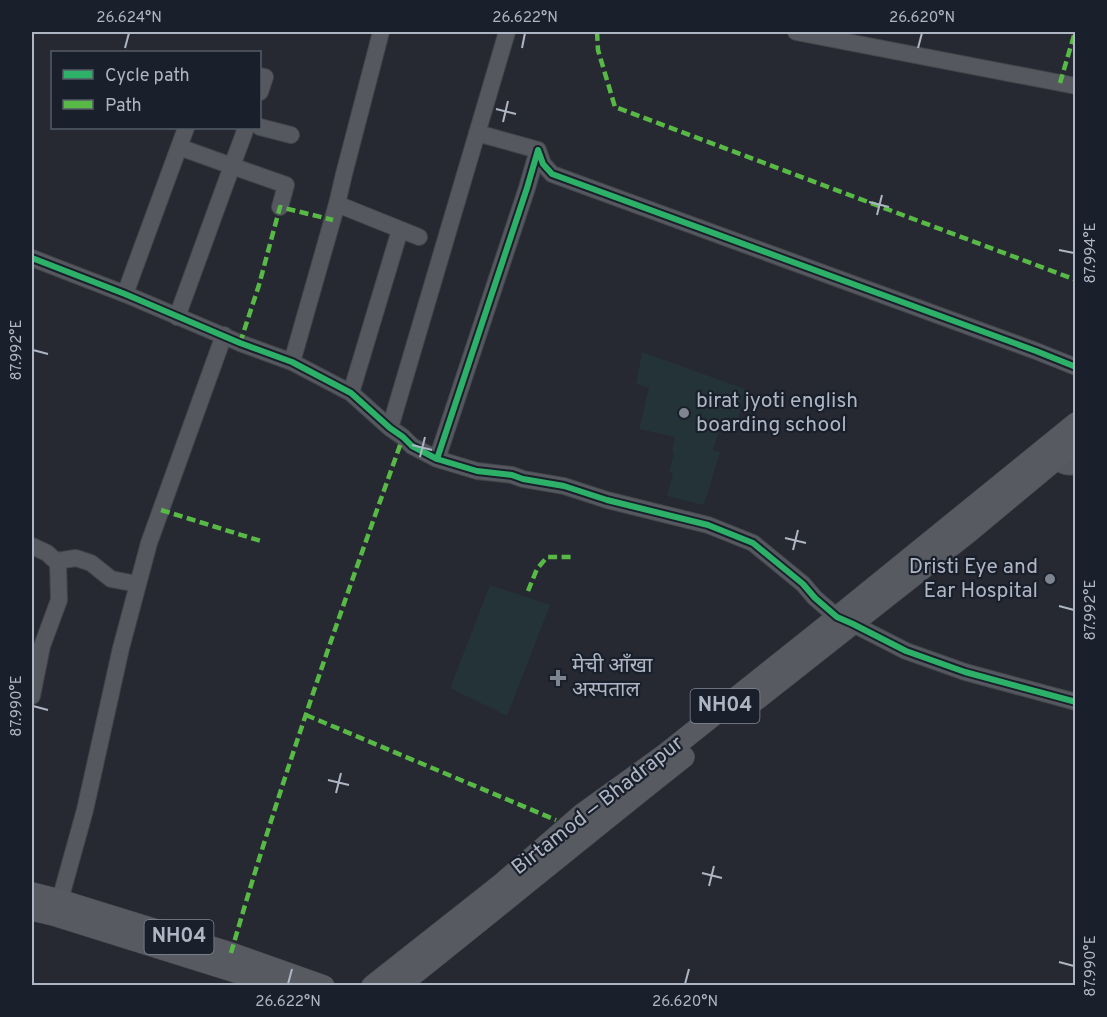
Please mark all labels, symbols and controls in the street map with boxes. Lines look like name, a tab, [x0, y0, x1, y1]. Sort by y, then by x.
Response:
text: 26.624°N	[96, 9, 162, 28]
text: 26.622°N	[492, 9, 558, 28]
text: 26.620°N	[889, 9, 955, 28]
legend	[51, 51, 261, 129]
text: Cycle path	[105, 65, 190, 88]
text: Path	[105, 95, 142, 118]
text: 87.994°E	[1082, 222, 1101, 284]
text: 87.992°E	[8, 320, 27, 380]
place label: birat jyoti english boarding school	[696, 388, 858, 439]
marker: birat jyoti english boarding school	[677, 406, 691, 420]
place label: Dristi Eye and Ear Hospital	[909, 554, 1038, 605]
marker: Dristi Eye and Ear Hospital	[1043, 572, 1057, 586]
text: 87.992°E	[1082, 580, 1101, 640]
place label: मेची आँखा अस्पताल	[572, 653, 653, 704]
marker: मेची आँखा अस्पताल	[549, 669, 567, 687]
text: 87.990°E	[8, 675, 27, 737]
road number: NH04	[690, 689, 760, 723]
street label: Birtamod — Bhadrapur	[507, 730, 689, 882]
road number: NH04	[144, 920, 213, 954]
text: 87.990°E	[1082, 935, 1101, 997]
text: 26.622°N	[255, 993, 321, 1012]
text: 26.620°N	[652, 993, 718, 1012]

